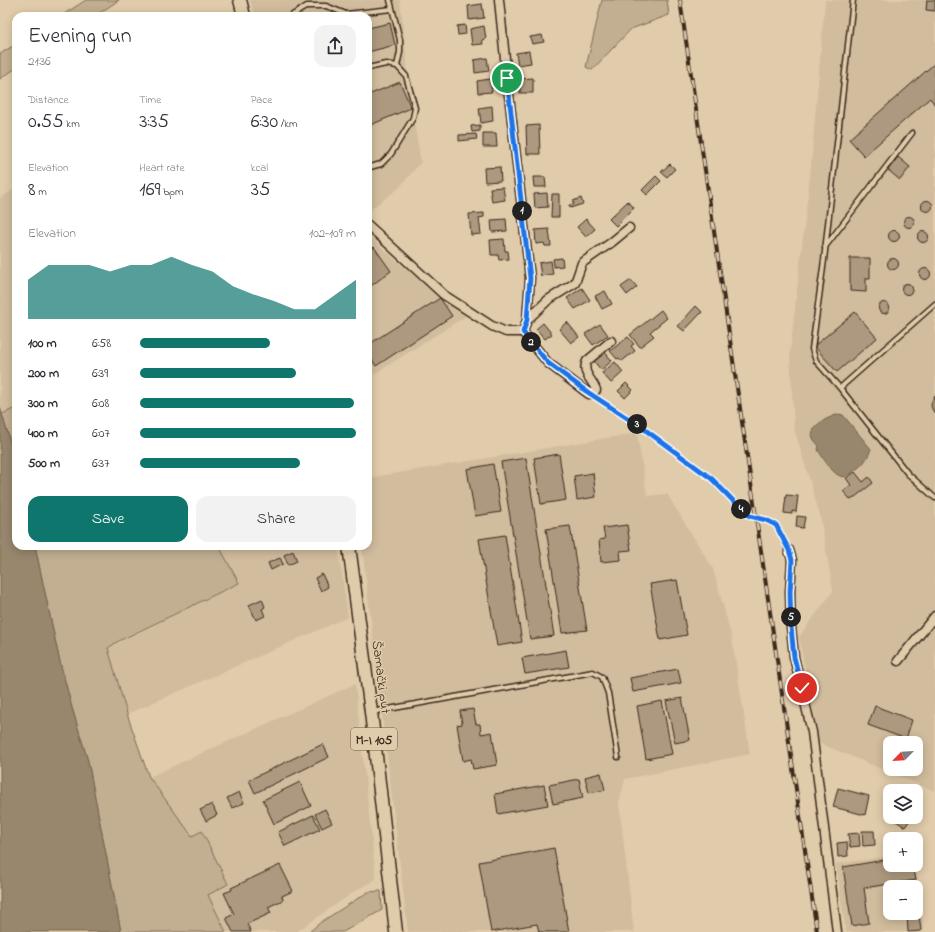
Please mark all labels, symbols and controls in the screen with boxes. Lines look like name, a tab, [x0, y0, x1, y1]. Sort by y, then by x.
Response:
text: Evening run	[28, 21, 132, 53]
button: share	[314, 25, 356, 67]
text: 21:36	[28, 52, 51, 71]
pin	[490, 61, 524, 95]
icon: arrive	[496, 67, 518, 89]
text: Distance	[28, 92, 69, 108]
text: Time	[139, 92, 161, 108]
text: Pace	[251, 92, 272, 108]
text: 0.55	[28, 108, 64, 137]
text: 3:35	[139, 108, 169, 137]
text: 6:30	[251, 108, 278, 137]
text: km	[64, 116, 80, 132]
text: /km	[278, 116, 298, 132]
text: Elevation	[28, 160, 68, 176]
text: Heart rate	[139, 160, 184, 176]
text: kcal	[251, 160, 268, 176]
text: 8	[28, 176, 36, 205]
text: 169	[139, 176, 161, 205]
text: 35	[251, 176, 270, 205]
text: m	[36, 184, 47, 200]
text: bpm	[161, 184, 184, 200]
pin: 1	[512, 201, 532, 221]
text: 1	[520, 203, 524, 219]
text: Elevation	[28, 224, 76, 243]
text: 102–109 m	[309, 224, 356, 243]
pin: 2	[521, 332, 541, 352]
text: 100 m	[28, 334, 57, 353]
text: 6:58	[92, 334, 111, 353]
text: 2	[528, 334, 534, 350]
text: 200 m	[28, 364, 59, 383]
text: 6:39	[92, 364, 108, 383]
text: 300 m	[28, 394, 58, 413]
text: 6:08	[92, 394, 109, 413]
pin: 3	[627, 414, 647, 434]
text: 3	[635, 416, 639, 432]
text: 400 m	[28, 424, 58, 443]
text: 6:07	[92, 424, 110, 443]
text: 500 m	[28, 454, 60, 473]
text: 6:37	[92, 454, 110, 473]
button: Save	[28, 496, 188, 542]
button: Share	[196, 496, 356, 542]
pin: 4	[731, 499, 751, 519]
text: 4	[739, 501, 743, 517]
pin: 5	[781, 607, 801, 627]
text: 5	[788, 609, 794, 625]
street label: Šamački put	[366, 639, 395, 715]
pin	[785, 671, 819, 705]
icon: check	[791, 677, 813, 699]
road number: M-I 105	[351, 728, 397, 750]
north arrow	[883, 736, 923, 776]
map controls	[883, 736, 923, 920]
button: layers	[883, 784, 923, 824]
button: +	[883, 832, 923, 872]
button: −	[883, 880, 923, 920]

